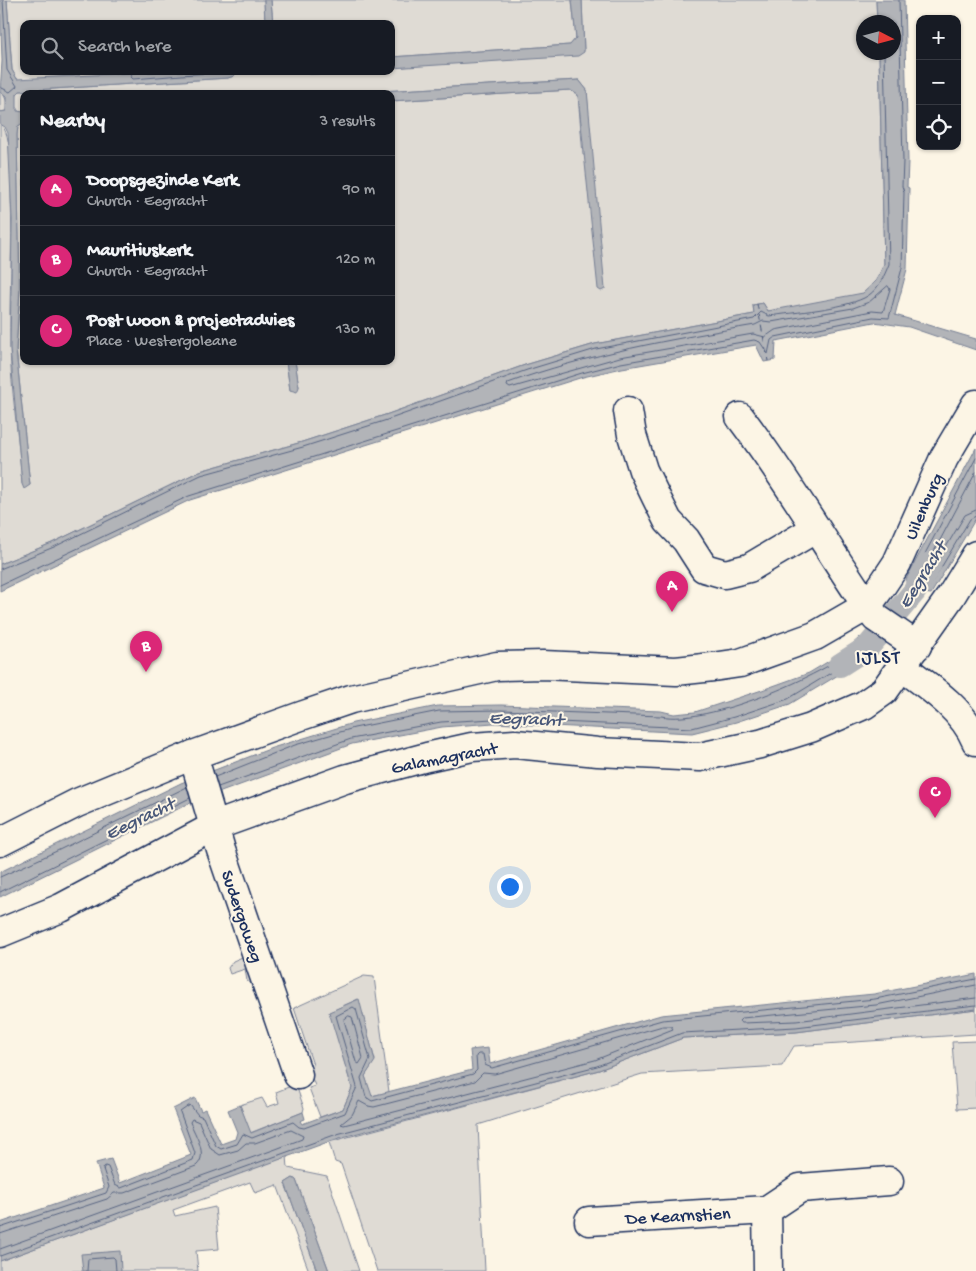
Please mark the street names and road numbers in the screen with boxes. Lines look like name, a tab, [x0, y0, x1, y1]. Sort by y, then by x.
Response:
street label: Uilenburg	[901, 470, 949, 544]
street label: Galamagracht	[390, 739, 501, 780]
street label: Sudergoweg	[215, 868, 266, 966]
street label: De Kearnstien	[624, 1204, 732, 1231]

